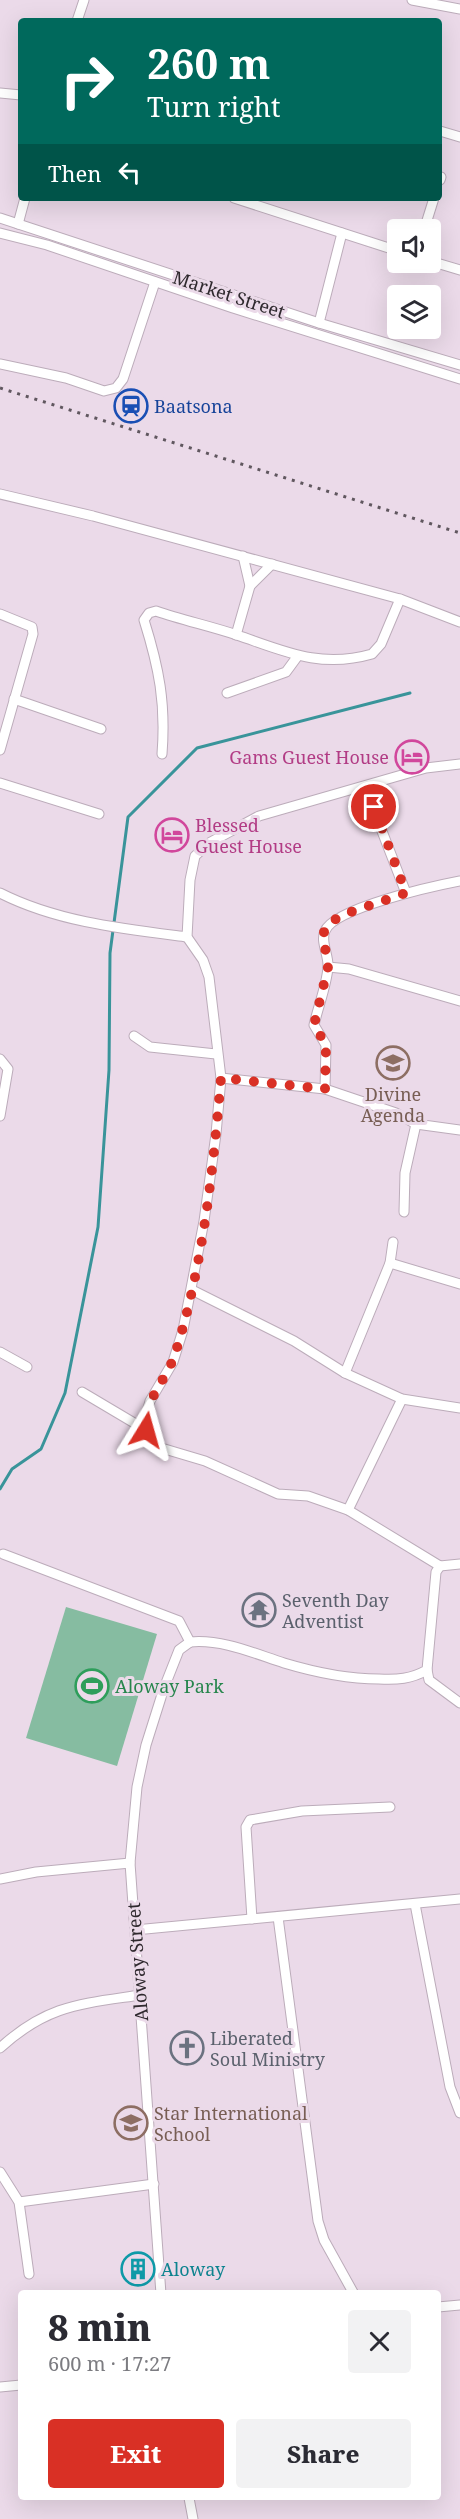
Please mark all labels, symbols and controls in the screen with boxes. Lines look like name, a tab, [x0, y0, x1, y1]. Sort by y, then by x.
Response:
text: 260 m	[147, 34, 271, 91]
icon: right	[48, 42, 126, 120]
text: Turn right	[147, 88, 280, 125]
icon: left	[113, 156, 146, 189]
text: Then	[48, 158, 101, 188]
map controls	[387, 219, 441, 339]
button: sound	[387, 219, 441, 273]
street label: Market Street	[170, 265, 288, 323]
button: layers	[387, 285, 441, 339]
station icon: Baatsona	[113, 388, 149, 424]
place label: Baatsona	[154, 394, 233, 418]
hotel icon: Gams Guest House	[394, 739, 430, 775]
place label: Gams Guest House	[229, 745, 389, 769]
pin	[348, 781, 399, 832]
icon: arrive	[357, 790, 390, 823]
place label: Blessed Guest House	[195, 813, 302, 858]
hotel icon: Blessed Guest House	[154, 817, 190, 853]
school or university icon: Divine Agenda	[375, 1045, 411, 1081]
place label: Divine Agenda	[361, 1082, 425, 1127]
position arrow	[114, 1398, 178, 1462]
place label: Seventh Day Adventist	[282, 1588, 389, 1633]
temple icon: Seventh Day Adventist	[241, 1592, 277, 1628]
sports icon: Aloway Park	[74, 1668, 110, 1704]
place label: Aloway Park	[115, 1674, 224, 1698]
street label: Aloway Street	[121, 1902, 153, 2022]
place label: Liberated Soul Ministry	[210, 2026, 326, 2071]
church icon: Liberated Soul Ministry	[169, 2030, 205, 2066]
place label: Star International School	[154, 2101, 308, 2146]
school or university icon: Star International School	[113, 2105, 149, 2141]
building icon: Aloway	[120, 2251, 156, 2287]
place label: Aloway	[161, 2257, 226, 2281]
text: 8 min	[48, 2303, 151, 2352]
button: close	[348, 2310, 411, 2373]
text: 600 m · 17:27	[48, 2350, 171, 2377]
button: Exit	[48, 2419, 224, 2488]
button: Share	[236, 2419, 411, 2488]

